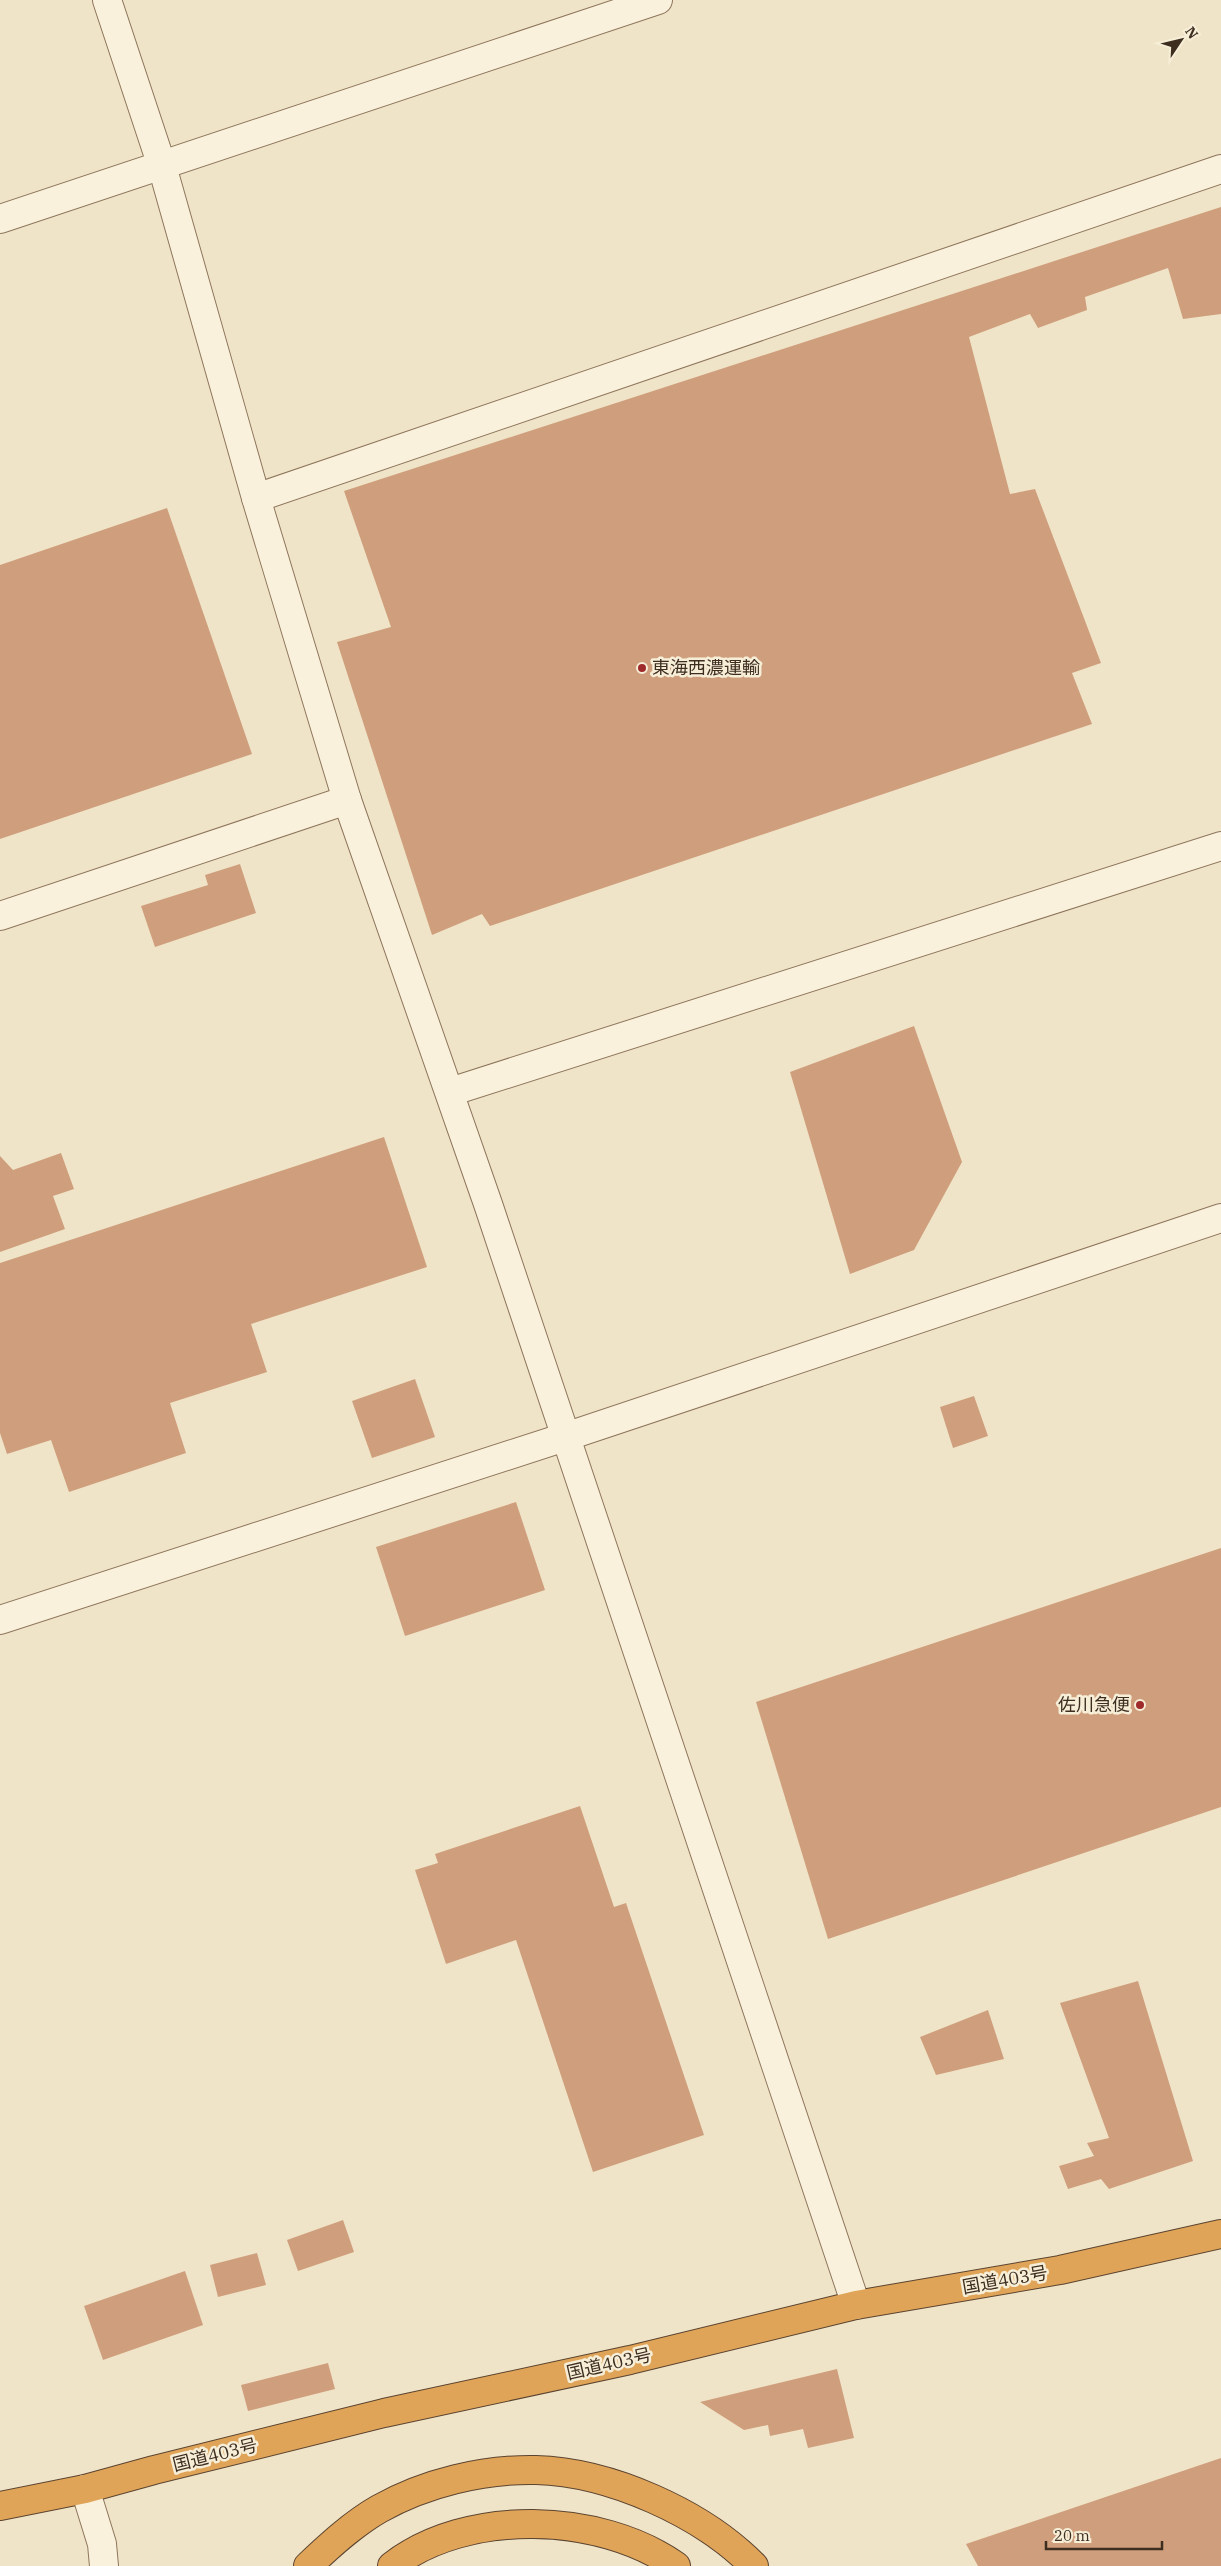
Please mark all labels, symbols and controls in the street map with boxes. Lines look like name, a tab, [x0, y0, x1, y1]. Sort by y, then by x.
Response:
north arrow	[1156, 15, 1206, 65]
text: N	[1181, 23, 1202, 42]
place label: 東海西濃運輸	[652, 656, 760, 679]
marker: 東海西濃運輸	[636, 662, 648, 674]
place label: 佐川急便	[1058, 1693, 1130, 1716]
marker: 佐川急便	[1134, 1699, 1146, 1711]
street label: 国道403号	[960, 2261, 1049, 2298]
street label: 国道403号	[564, 2343, 654, 2384]
street label: 国道403号	[170, 2433, 260, 2476]
scale bar	[1046, 2518, 1162, 2550]
text: 20 m	[1054, 2526, 1090, 2545]

